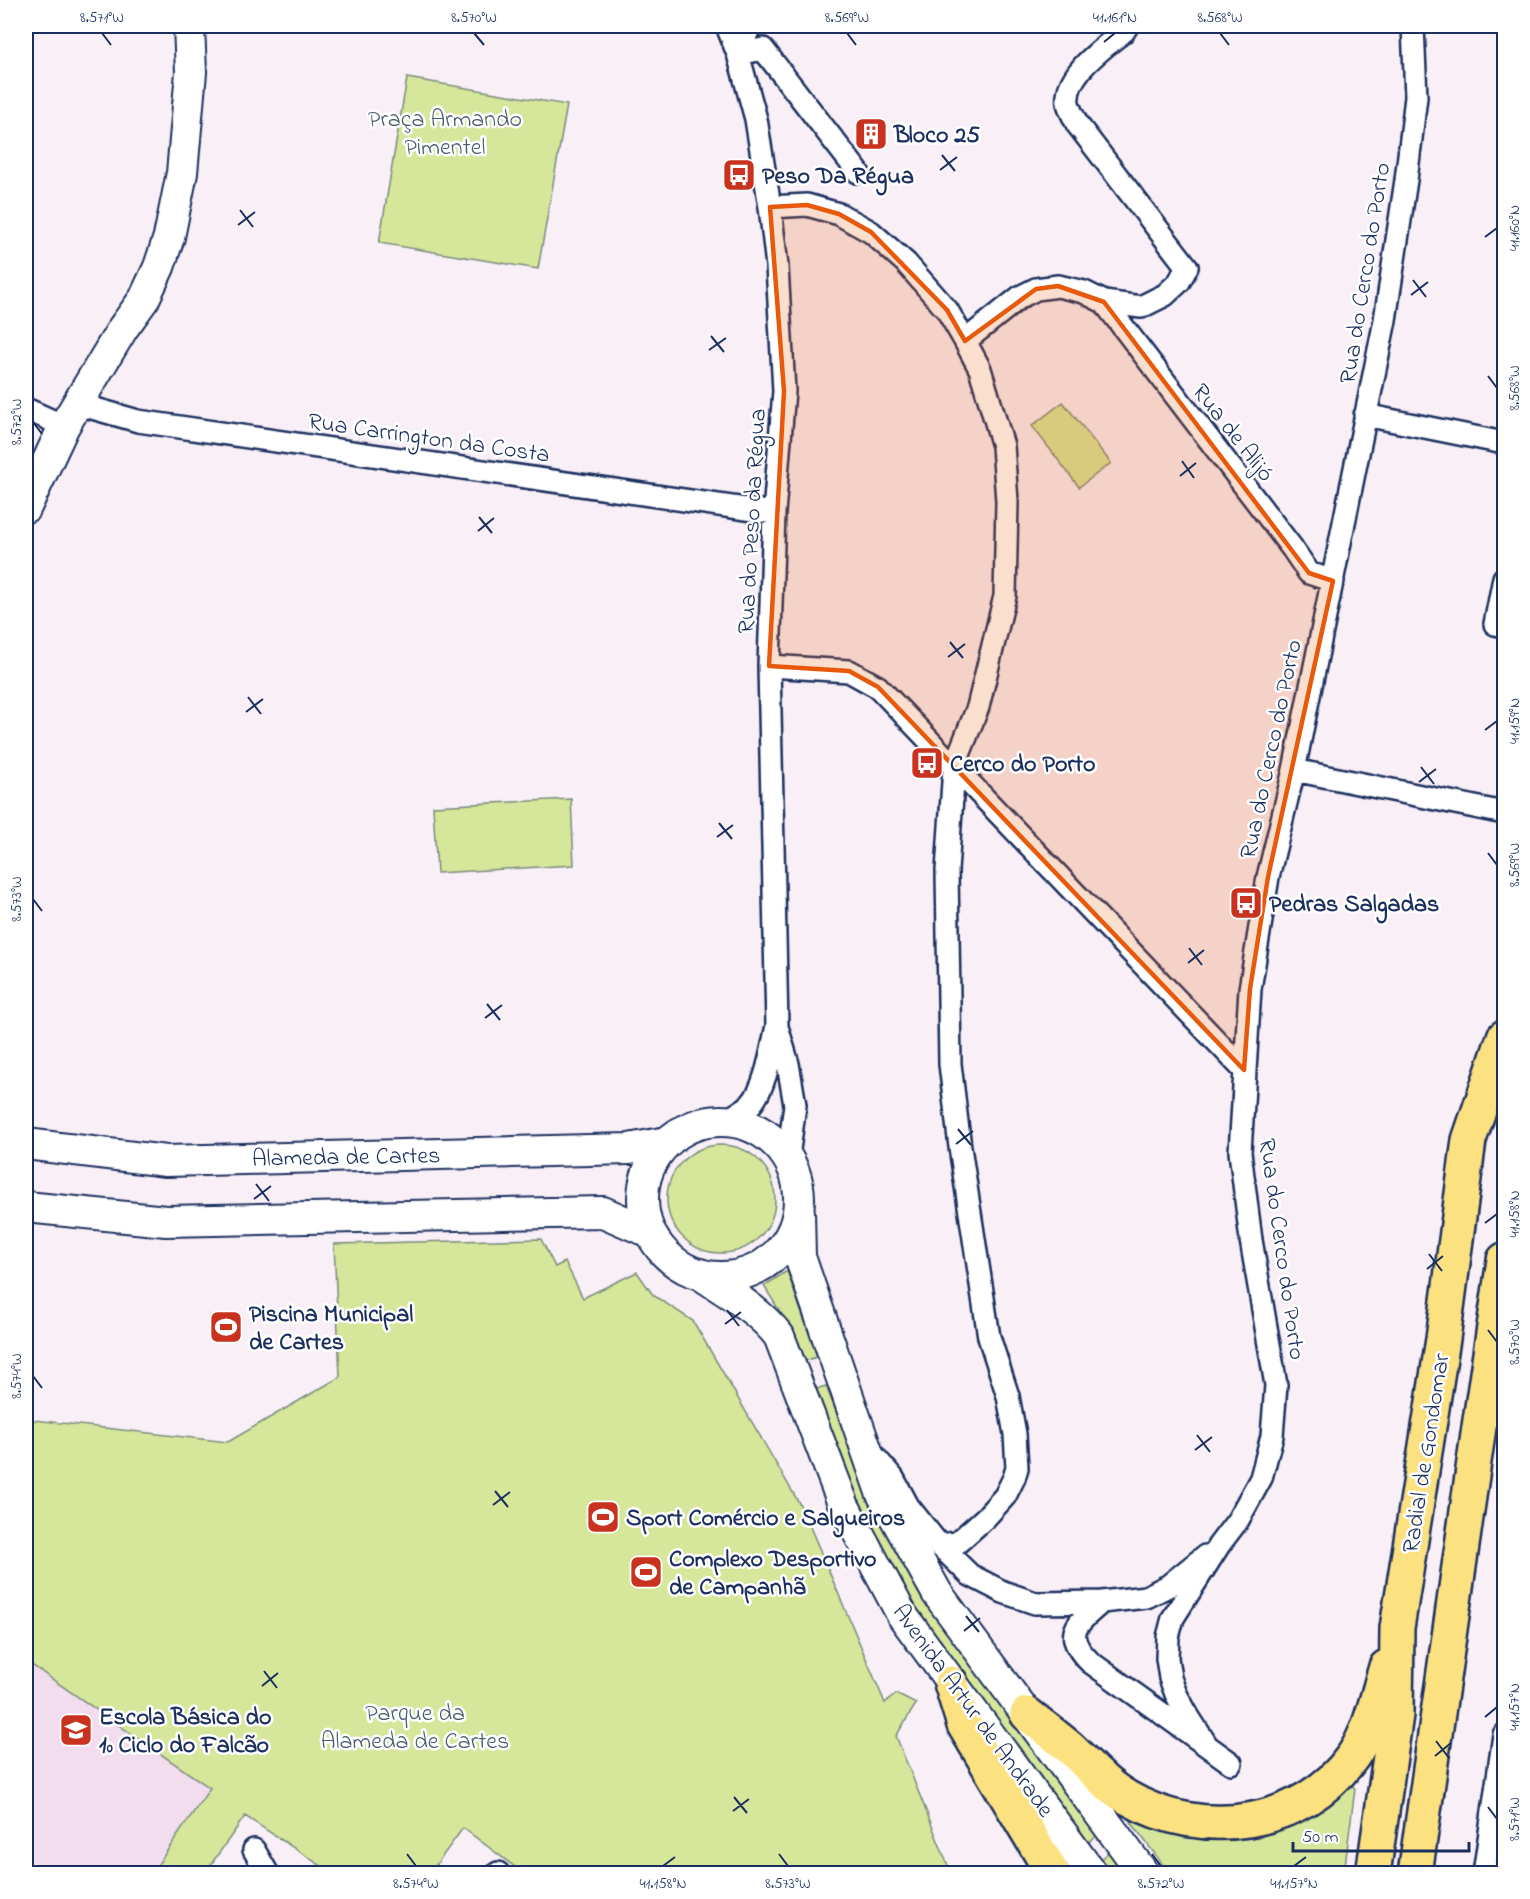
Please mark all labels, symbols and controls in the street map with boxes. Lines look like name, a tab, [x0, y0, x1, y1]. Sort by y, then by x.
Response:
text: 8.571°W	[80, 7, 124, 29]
text: 8.570°W	[451, 7, 497, 29]
text: 8.569°W	[825, 7, 869, 29]
text: 41.161°N	[1093, 7, 1137, 29]
text: 8.568°W	[1197, 7, 1243, 29]
park label: Praça Armando Pimentel	[368, 103, 522, 166]
building icon: Bloco 25	[853, 116, 889, 152]
place label: Bloco 25	[893, 119, 980, 154]
bus stop icon: Peso Da Régua	[721, 157, 757, 193]
place label: Peso Da Régua	[762, 160, 914, 196]
street label: Rua do Cerco do Porto	[1332, 160, 1401, 386]
text: 41.160°N	[1504, 205, 1526, 251]
text: 8.568°W	[1504, 365, 1526, 411]
street label: Rua de Alijó	[1182, 377, 1282, 490]
text: 8.572°W	[6, 399, 28, 445]
street label: Rua Carrington da Costa	[306, 405, 552, 474]
street label: Rua do Peso da Régua	[730, 408, 777, 635]
street label: Rua do Cerco do Porto	[1232, 637, 1313, 862]
text: 41.159°N	[1504, 698, 1526, 744]
bus stop icon: Cerco do Porto	[909, 745, 945, 781]
place label: Cerco do Porto	[950, 748, 1095, 783]
text: 8.569°W	[1504, 843, 1526, 887]
text: 8.573°W	[6, 876, 28, 922]
bus stop icon: Pedras Salgadas	[1228, 885, 1264, 921]
place label: Pedras Salgadas	[1269, 888, 1439, 924]
street label: Rua do Cerco do Porto	[1248, 1136, 1313, 1362]
street label: Alameda de Cartes	[252, 1139, 441, 1178]
text: 41.158°N	[1504, 1190, 1526, 1238]
place label: Piscina Municipal de Cartes	[249, 1298, 413, 1361]
sports icon: Piscina Municipal de Cartes	[208, 1309, 244, 1345]
text: 8.570°W	[1504, 1319, 1526, 1365]
street label: Radial de Gondomar	[1394, 1351, 1461, 1556]
text: 8.574°W	[6, 1353, 28, 1399]
sports icon: Sport Comércio e Salgueiros	[585, 1499, 621, 1535]
place label: Sport Comércio e Salgueiros	[626, 1502, 905, 1538]
place label: Complexo Desportivo de Campanhã	[669, 1543, 877, 1606]
sports icon: Complexo Desportivo de Campanhã	[628, 1554, 664, 1590]
street label: Avenida Artur de Andrade	[882, 1597, 1062, 1826]
text: 41.157°N	[1504, 1683, 1526, 1731]
park label: Parque da Alameda de Cartes	[321, 1697, 509, 1760]
place label: Escola Básica do 1º Ciclo do Falcão	[99, 1701, 272, 1764]
school or university icon: Escola Básica do 1º Ciclo do Falcão	[58, 1712, 94, 1748]
text: 8.571°W	[1504, 1797, 1526, 1841]
scale bar	[1293, 1815, 1468, 1853]
text: 50 m	[1302, 1825, 1339, 1851]
text: 8.574°W	[393, 1873, 439, 1895]
text: 41.158°N	[639, 1873, 687, 1895]
text: 8.573°W	[765, 1873, 811, 1895]
text: 8.572°W	[1138, 1873, 1184, 1895]
text: 41.157°N	[1270, 1873, 1318, 1895]

